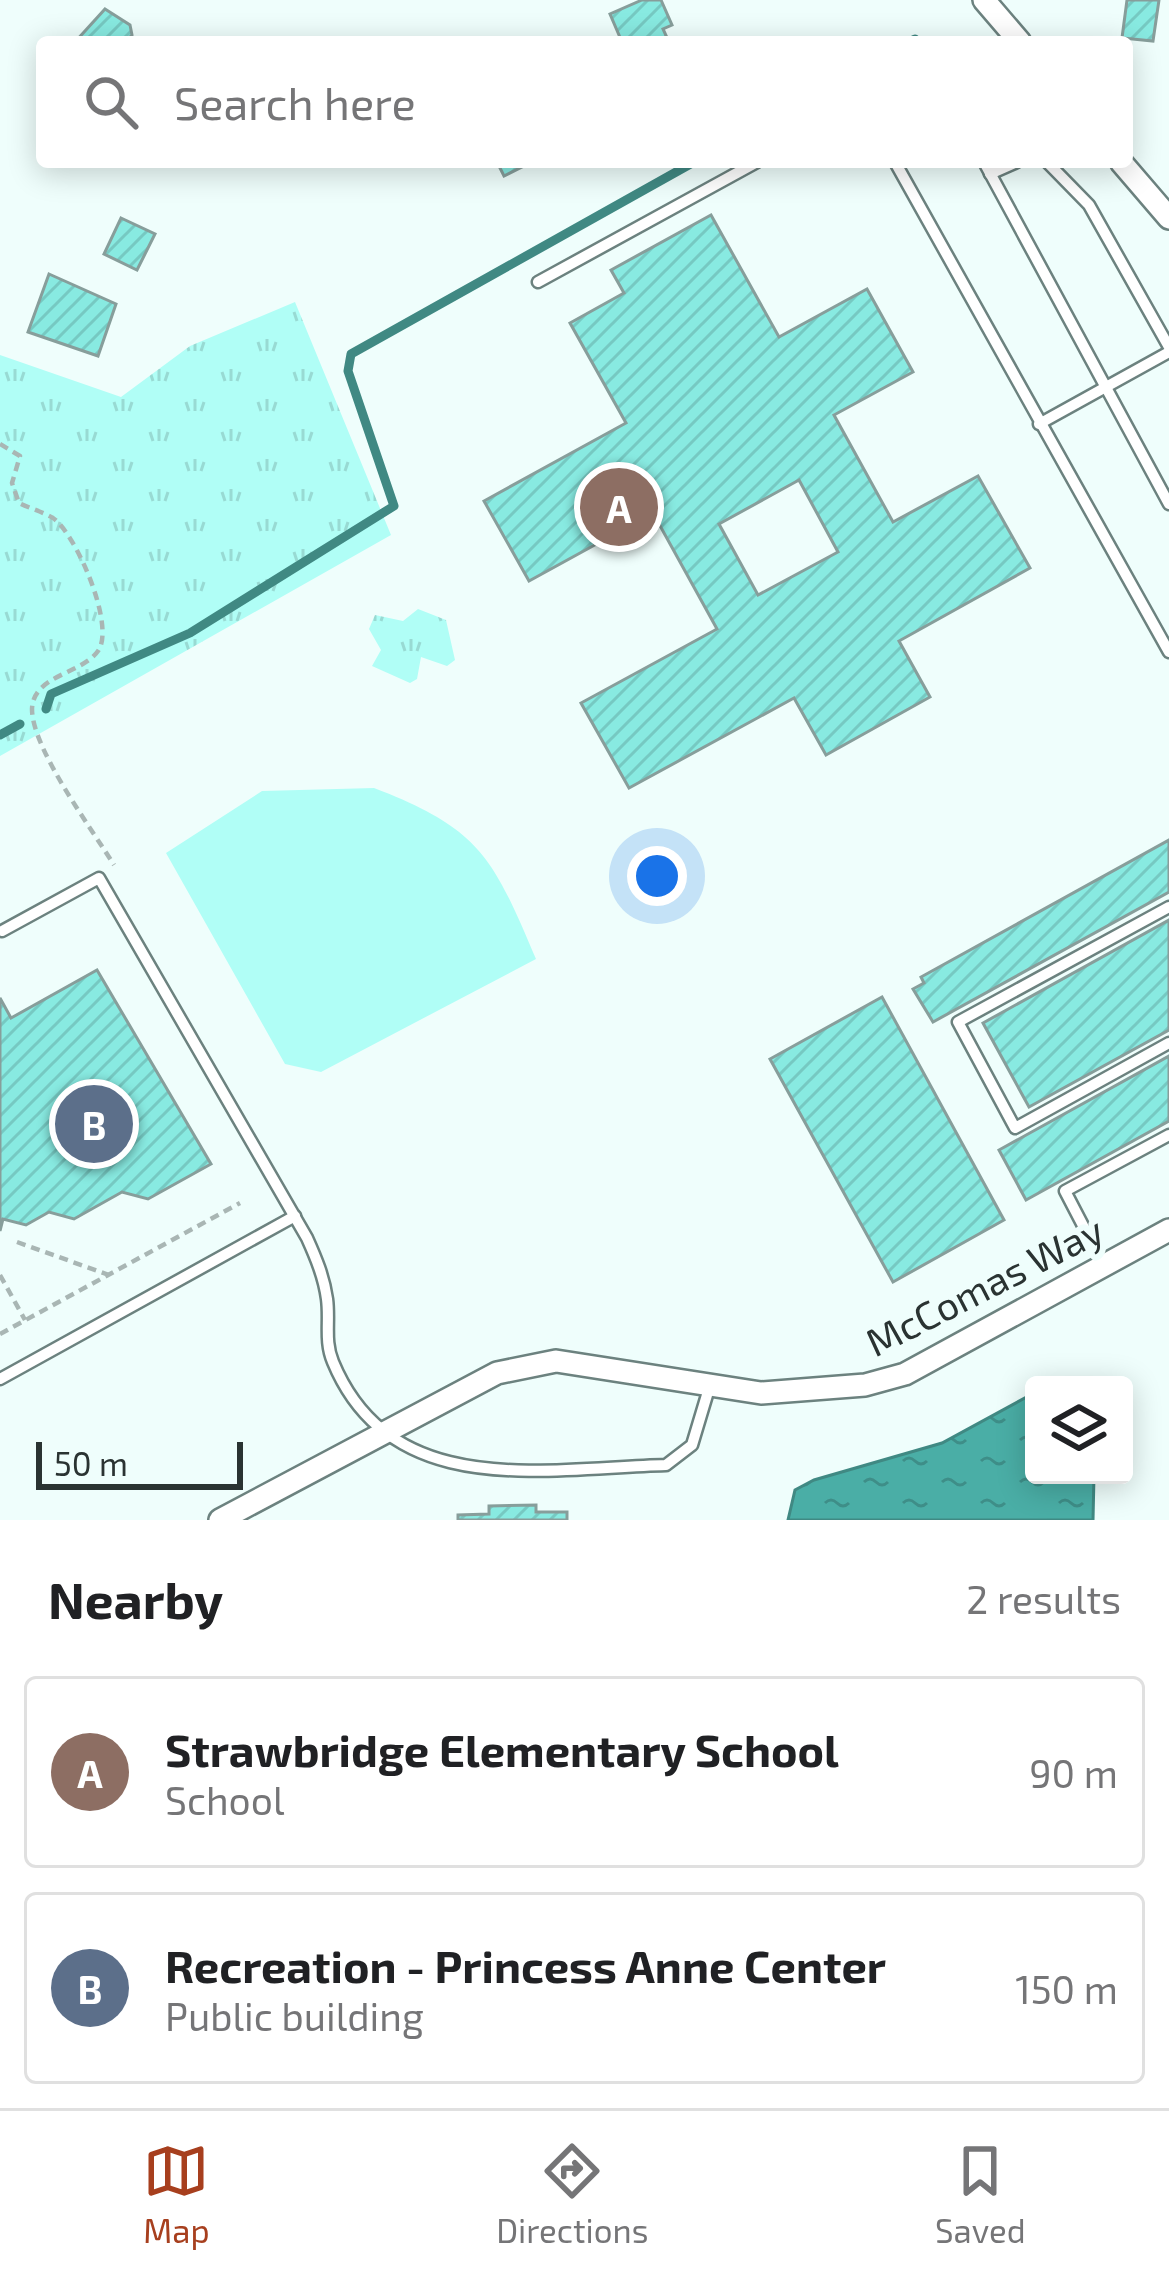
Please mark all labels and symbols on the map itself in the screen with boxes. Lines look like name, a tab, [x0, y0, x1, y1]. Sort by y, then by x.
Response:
pin: A	[580, 462, 658, 552]
your location	[627, 846, 687, 906]
pin: B	[55, 1079, 133, 1169]
street label: McComas Way	[858, 1205, 1110, 1365]
scale bar	[36, 1436, 243, 1489]

